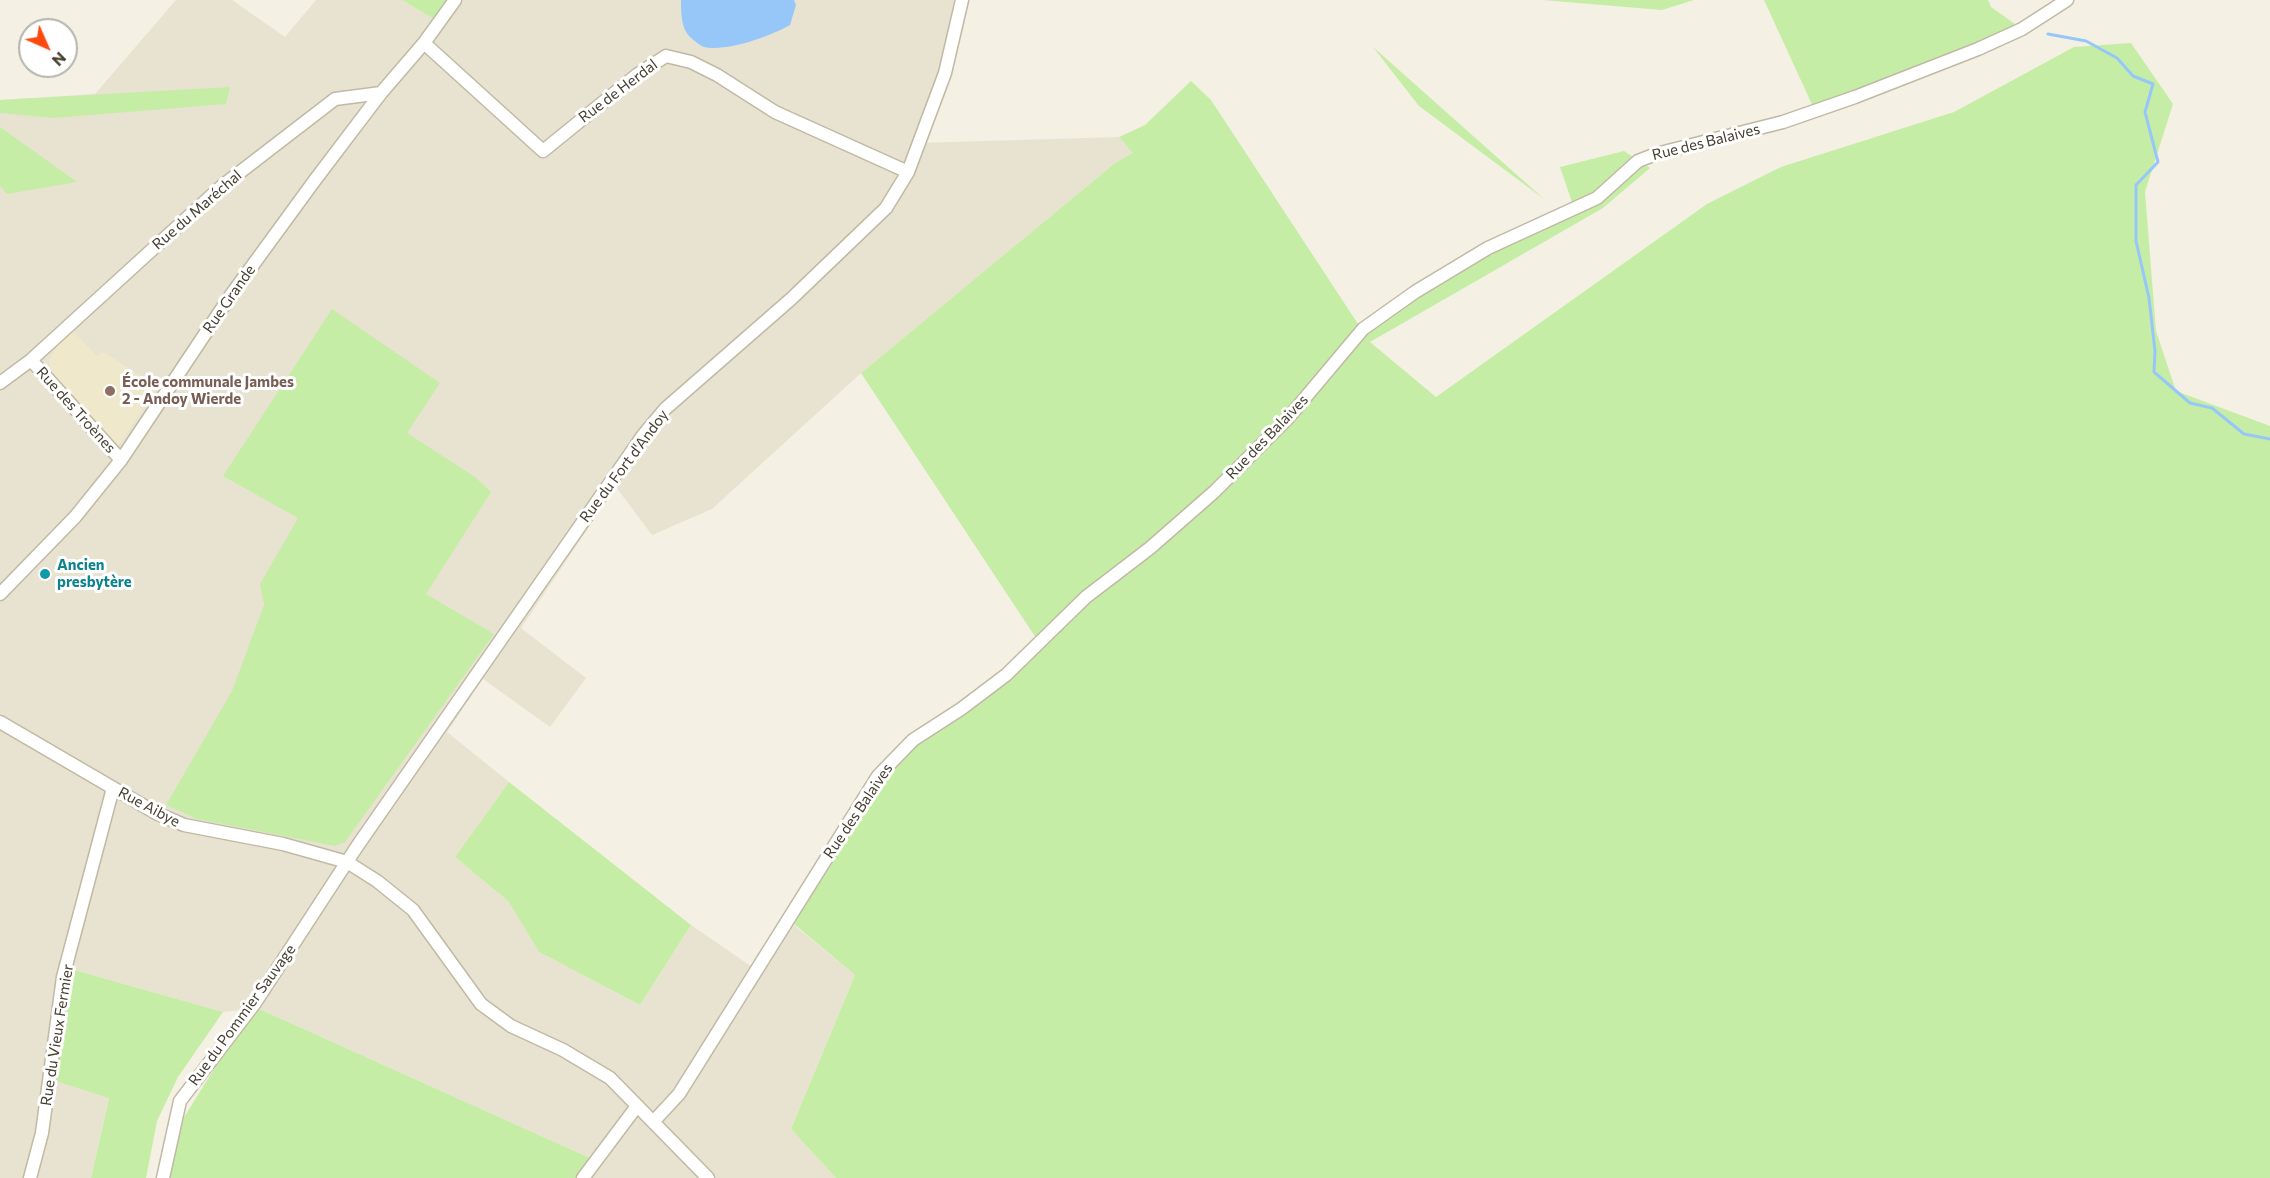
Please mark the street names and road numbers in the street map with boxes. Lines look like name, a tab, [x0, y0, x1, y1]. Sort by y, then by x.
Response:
street label: Rue de Herdal	[575, 56, 661, 126]
street label: Rue des Balaives	[1650, 120, 1762, 164]
street label: Rue du Maréchal	[149, 166, 245, 254]
street label: Rue Grande	[199, 261, 259, 337]
street label: Rue des Troènes	[33, 363, 119, 457]
street label: Rue des Balaives	[1222, 391, 1312, 483]
street label: Rue du Fort d'Andoy	[576, 406, 672, 526]
street label: Rue des Balaives	[820, 760, 896, 862]
street label: Rue Aibye	[115, 783, 183, 831]
street label: Rue du Pommier Sauvage	[185, 941, 299, 1089]
street label: Rue du Vieux Fermier	[37, 963, 77, 1107]

